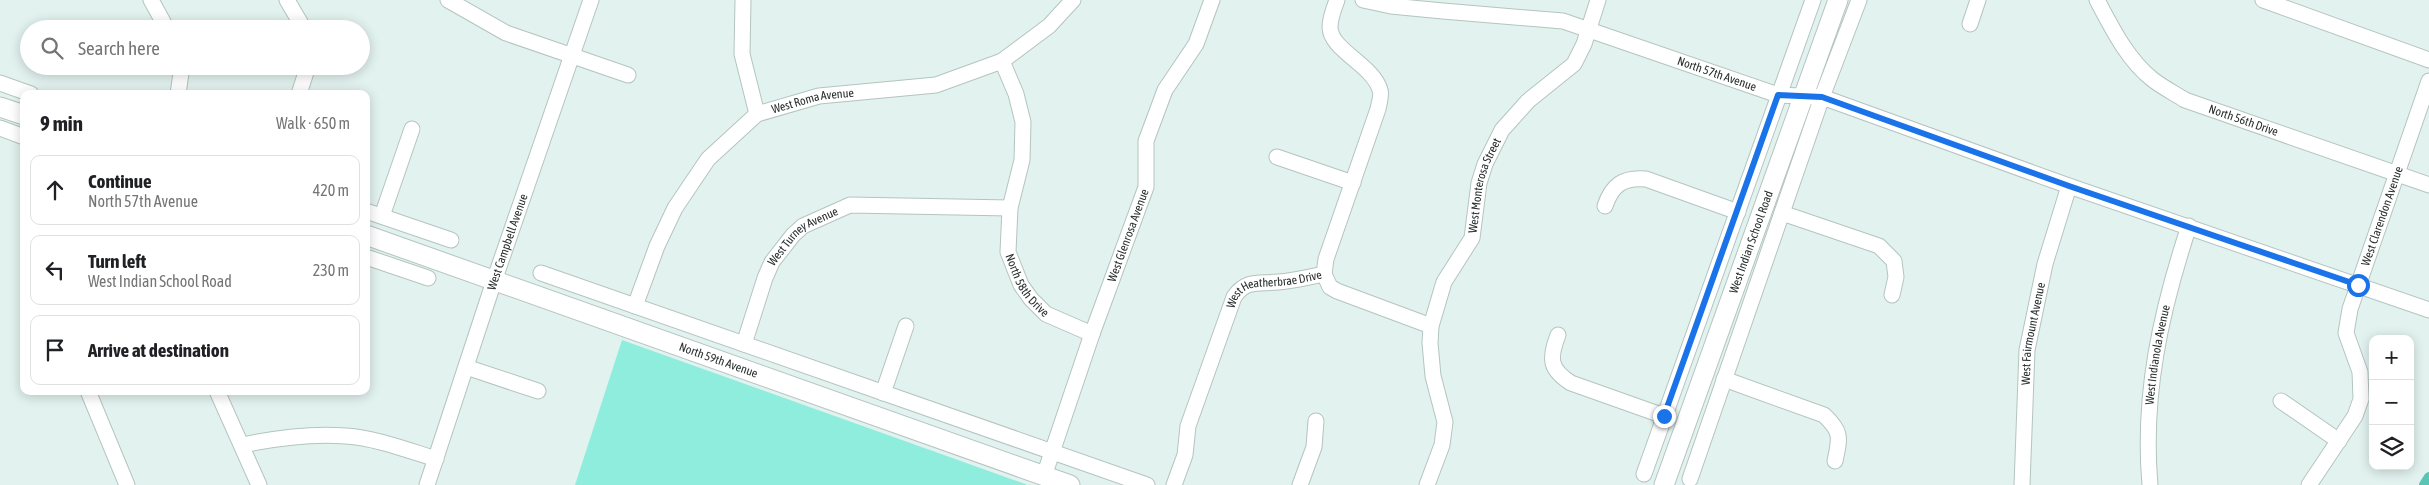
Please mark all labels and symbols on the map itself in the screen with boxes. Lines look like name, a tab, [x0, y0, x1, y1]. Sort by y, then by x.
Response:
street label: North 57th Avenue	[1676, 54, 1758, 94]
street label: West Roma Avenue	[770, 86, 854, 116]
street label: North 56th Drive	[2207, 102, 2280, 139]
street label: West Monterosa Street	[1466, 135, 1504, 234]
street label: West Clarendon Avenue	[2358, 165, 2406, 268]
street label: West Glenrosa Avenue	[1105, 187, 1152, 284]
street label: West Indian School Road	[1726, 189, 1776, 295]
street label: West Campbell Avenue	[484, 192, 531, 292]
street label: West Turney Avenue	[765, 204, 840, 269]
street label: North 58th Drive	[1002, 252, 1052, 320]
street label: West Heatherbrae Drive	[1224, 268, 1323, 310]
route start	[2347, 274, 2370, 297]
street label: West Fairmount Avenue	[2019, 281, 2048, 385]
street label: West Indianola Avenue	[2143, 303, 2173, 405]
street label: North 59th Avenue	[677, 340, 760, 381]
route end	[1653, 405, 1676, 428]

